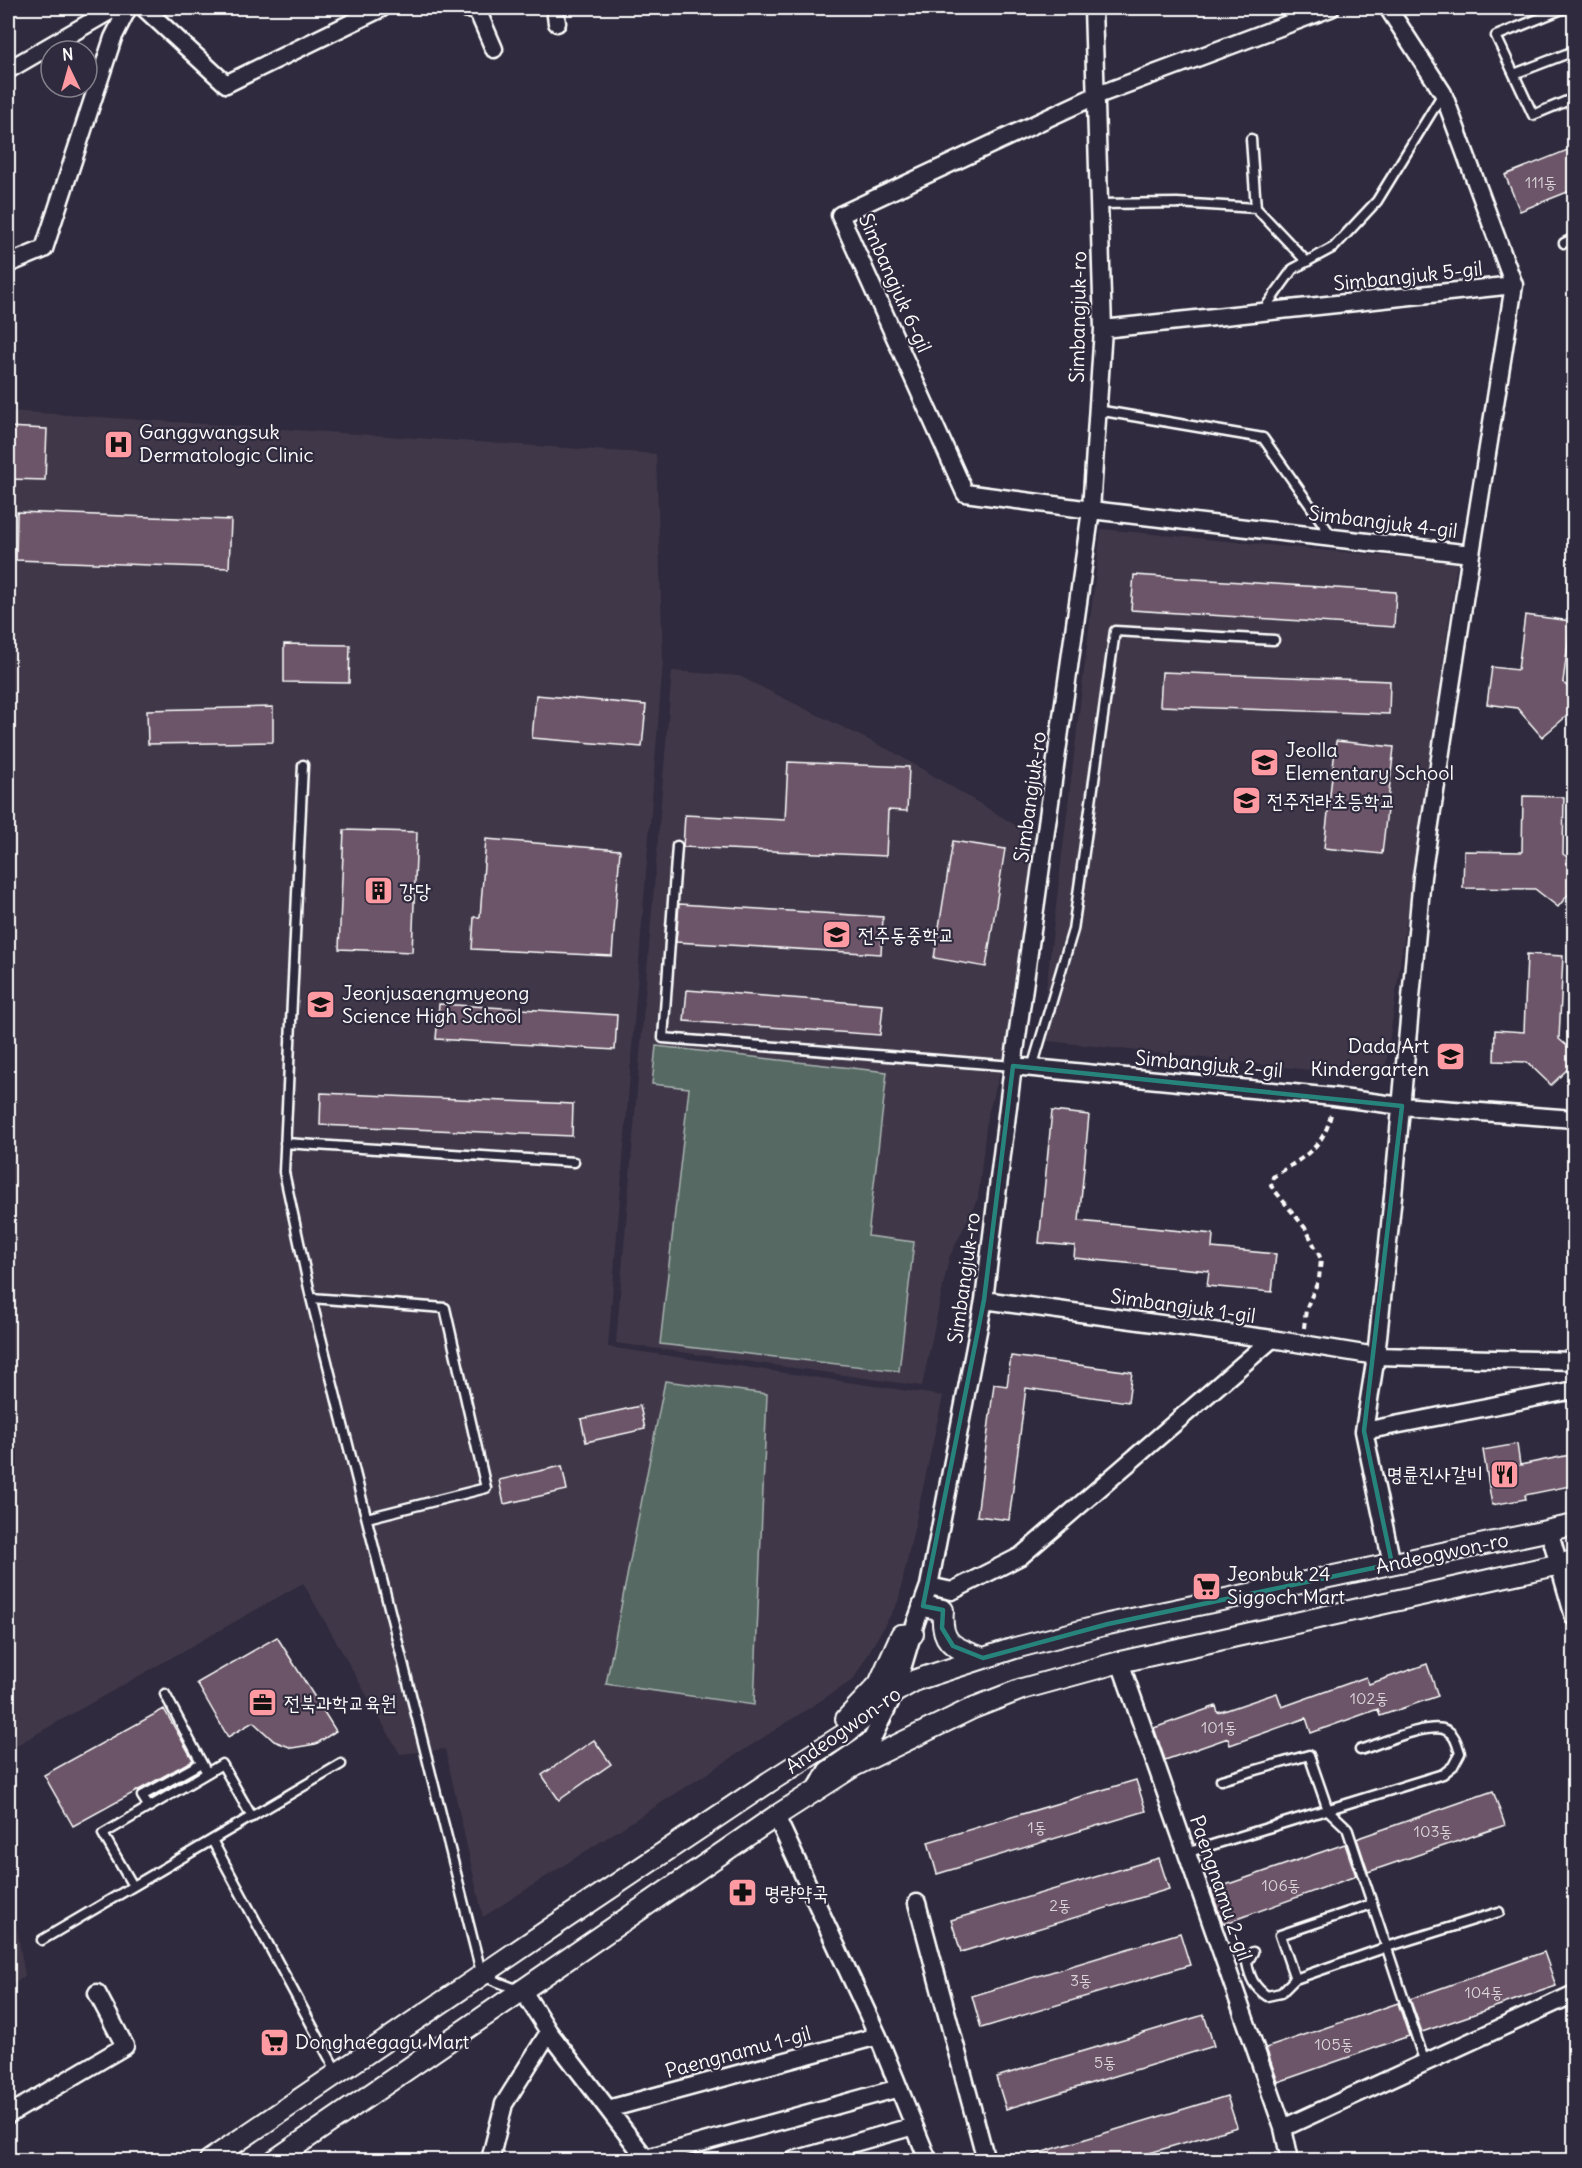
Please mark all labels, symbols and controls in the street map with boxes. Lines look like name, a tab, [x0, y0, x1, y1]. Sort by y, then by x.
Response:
north arrow	[39, 39, 99, 99]
text: N	[61, 44, 74, 65]
house number: 111동	[1525, 172, 1557, 192]
street label: Simbangjuk 6-gil	[854, 209, 937, 356]
street label: Simbangjuk-ro	[1064, 251, 1091, 383]
street label: Simbangjuk 5-gil	[1332, 255, 1484, 296]
place label: Ganggwangsuk Dermatologic Clinic	[139, 419, 314, 467]
hospital icon: Ganggwangsuk Dermatologic Clinic	[102, 428, 134, 460]
street label: Simbangjuk 4-gil	[1307, 500, 1459, 543]
street label: Simbangjuk-ro	[1008, 730, 1051, 864]
place label: Jeolla Elementary School	[1285, 737, 1454, 785]
school or university icon: Jeolla Elementary School	[1248, 746, 1280, 778]
school or university icon: 전주전라초등학교	[1230, 785, 1262, 817]
place label: 전주전라초등학교	[1267, 788, 1396, 813]
building icon: 강당	[362, 875, 394, 907]
place label: 강당	[399, 878, 431, 903]
school or university icon: 전주동중학교	[821, 919, 853, 951]
place label: 전주동중학교	[858, 922, 955, 947]
place label: Jeonjusaengmyeong Science High School	[342, 980, 529, 1028]
school or university icon: Jeonjusaengmyeong Science High School	[305, 988, 337, 1020]
place label: Dada Art Kindergarten	[1311, 1033, 1429, 1081]
school or university icon: Dada Art Kindergarten	[1434, 1041, 1466, 1073]
street label: Simbangjuk 2-gil	[1134, 1045, 1284, 1082]
street label: Simbangjuk-ro	[942, 1211, 985, 1345]
street label: Simbangjuk 1-gil	[1109, 1283, 1257, 1328]
restaurant icon: 명륜진사갈비	[1488, 1458, 1520, 1490]
place label: 명륜진사갈비	[1386, 1461, 1483, 1486]
street label: Andeogwon-ro	[1373, 1526, 1511, 1579]
place label: Jeonbuk 24 Siggoch Mart	[1227, 1561, 1345, 1609]
supermarket icon: Jeonbuk 24 Siggoch Mart	[1190, 1570, 1222, 1602]
street label: Andeogwon-ro	[780, 1681, 905, 1779]
office icon: 전북과학교육원	[247, 1687, 279, 1719]
house number: 102동	[1350, 1688, 1388, 1708]
place label: 전북과학교육원	[284, 1690, 397, 1715]
house number: 101동	[1201, 1717, 1237, 1737]
street label: Paengnamu 2-gil	[1185, 1812, 1258, 1964]
house number: 1동	[1027, 1817, 1047, 1837]
house number: 103동	[1414, 1821, 1452, 1841]
house number: 106동	[1262, 1875, 1301, 1895]
pharmacy icon: 명량약국	[727, 1877, 759, 1909]
place label: 명량약국	[764, 1880, 828, 1905]
house number: 2동	[1049, 1895, 1071, 1915]
house number: 3동	[1070, 1970, 1092, 1990]
house number: 104동	[1464, 1982, 1504, 2002]
street label: Paengnamu 1-gil	[662, 2020, 813, 2083]
supermarket icon: Donghaegagu Mart	[258, 2026, 290, 2058]
place label: Donghaegagu Mart	[295, 2029, 470, 2054]
house number: 105동	[1315, 2034, 1353, 2054]
house number: 5동	[1094, 2052, 1116, 2072]

